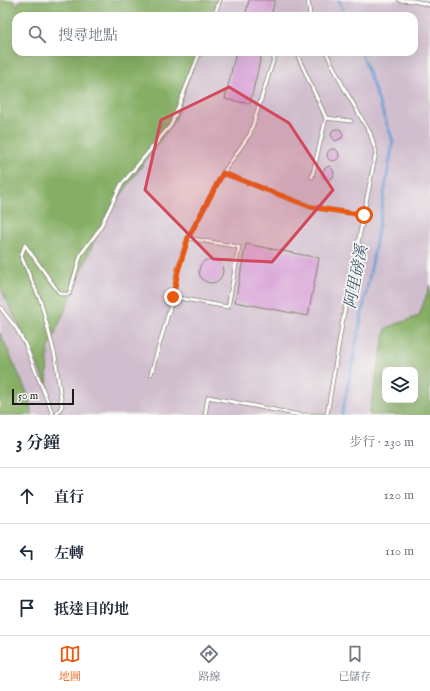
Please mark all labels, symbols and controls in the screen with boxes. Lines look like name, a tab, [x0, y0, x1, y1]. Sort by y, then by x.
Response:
search box	[12, 12, 418, 56]
icon: search	[26, 23, 48, 45]
text: 搜尋地點	[58, 26, 118, 45]
route start	[355, 206, 373, 224]
water label: 阿里磅溪	[341, 242, 373, 310]
route end	[164, 288, 182, 306]
map controls	[382, 367, 418, 403]
button: layers	[382, 367, 418, 403]
scale bar	[12, 387, 74, 406]
text: 50 m	[18, 389, 38, 403]
text: 3 分鐘	[16, 433, 60, 454]
text: 步行 · 230 m	[349, 434, 414, 451]
icon: ahead	[16, 485, 38, 507]
text: 120 m	[384, 487, 414, 504]
text: 直行	[54, 488, 84, 507]
icon: left	[16, 541, 38, 563]
text: 110 m	[385, 543, 414, 560]
text: 左轉	[54, 544, 84, 563]
icon: arrive	[16, 597, 38, 619]
text: 抵達目的地	[54, 600, 129, 619]
tab: 地圖	[59, 643, 81, 684]
tab: 路線	[198, 643, 220, 684]
tab: 已儲存	[338, 643, 371, 684]

